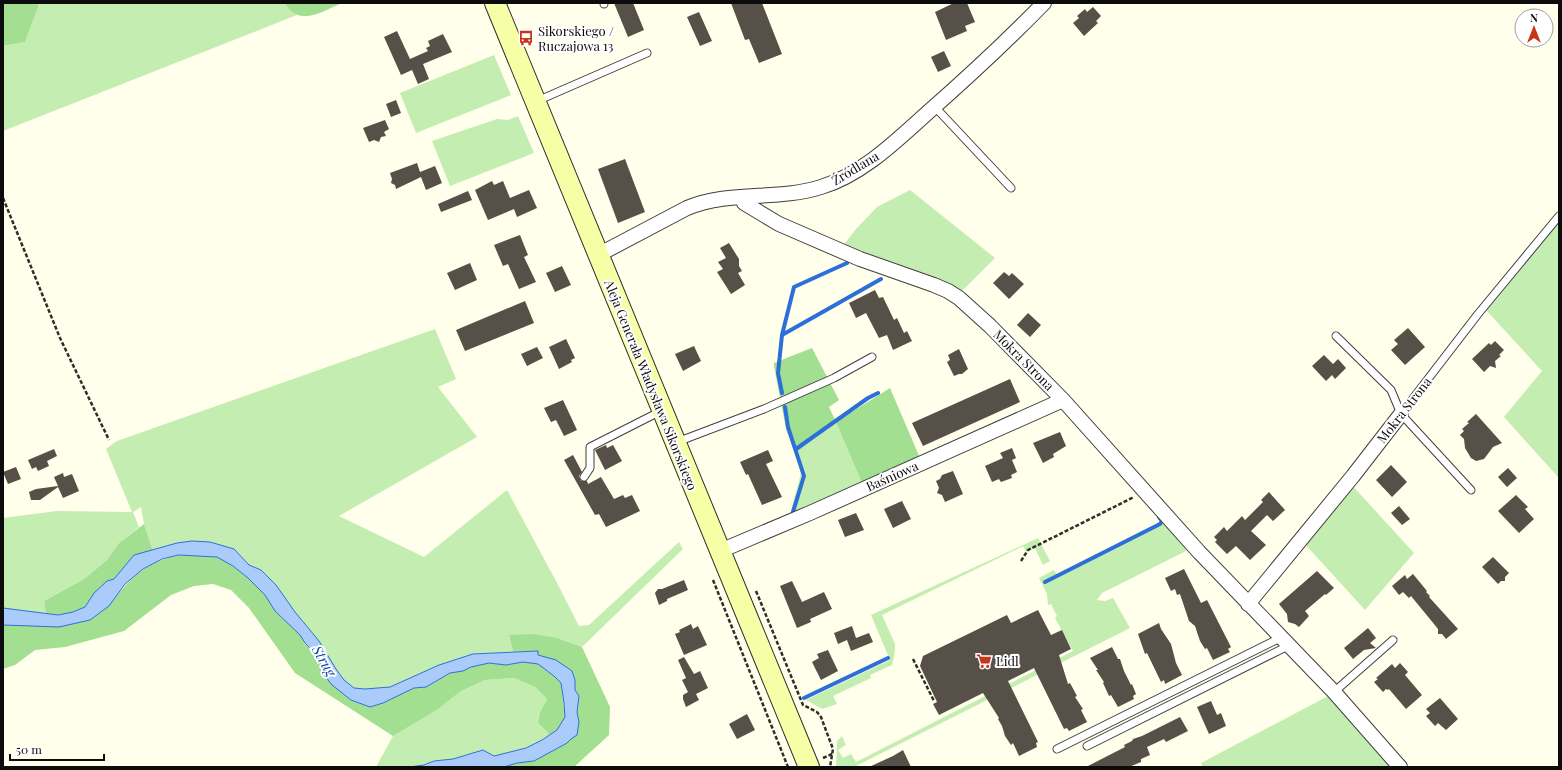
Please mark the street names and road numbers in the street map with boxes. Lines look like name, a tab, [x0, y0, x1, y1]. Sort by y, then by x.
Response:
street label: Źródlana	[828, 147, 882, 188]
street label: Aleja Generała Władysława Sikorskiego	[601, 276, 702, 493]
street label: Mokra Strona	[990, 326, 1059, 394]
street label: Mokra Strona	[1373, 373, 1435, 446]
street label: Baśniowa	[863, 456, 921, 495]

